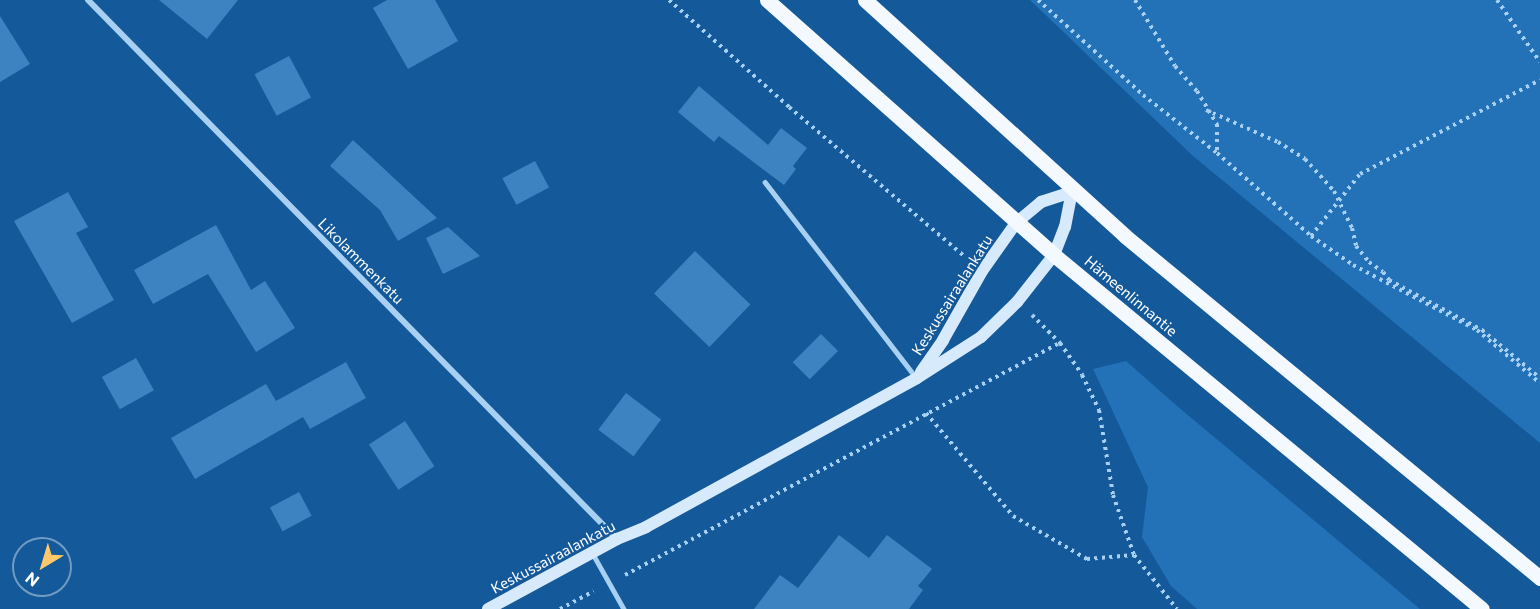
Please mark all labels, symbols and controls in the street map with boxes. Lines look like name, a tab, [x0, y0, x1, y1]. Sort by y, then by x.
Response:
street label: Likolammenkatu	[314, 214, 408, 308]
street label: Keskussairaalankatu	[908, 232, 996, 358]
street label: Hämeenlinnantie	[1081, 252, 1181, 340]
street label: Keskussairaalankatu	[488, 517, 618, 597]
north arrow	[12, 537, 72, 597]
text: N	[21, 569, 42, 591]

